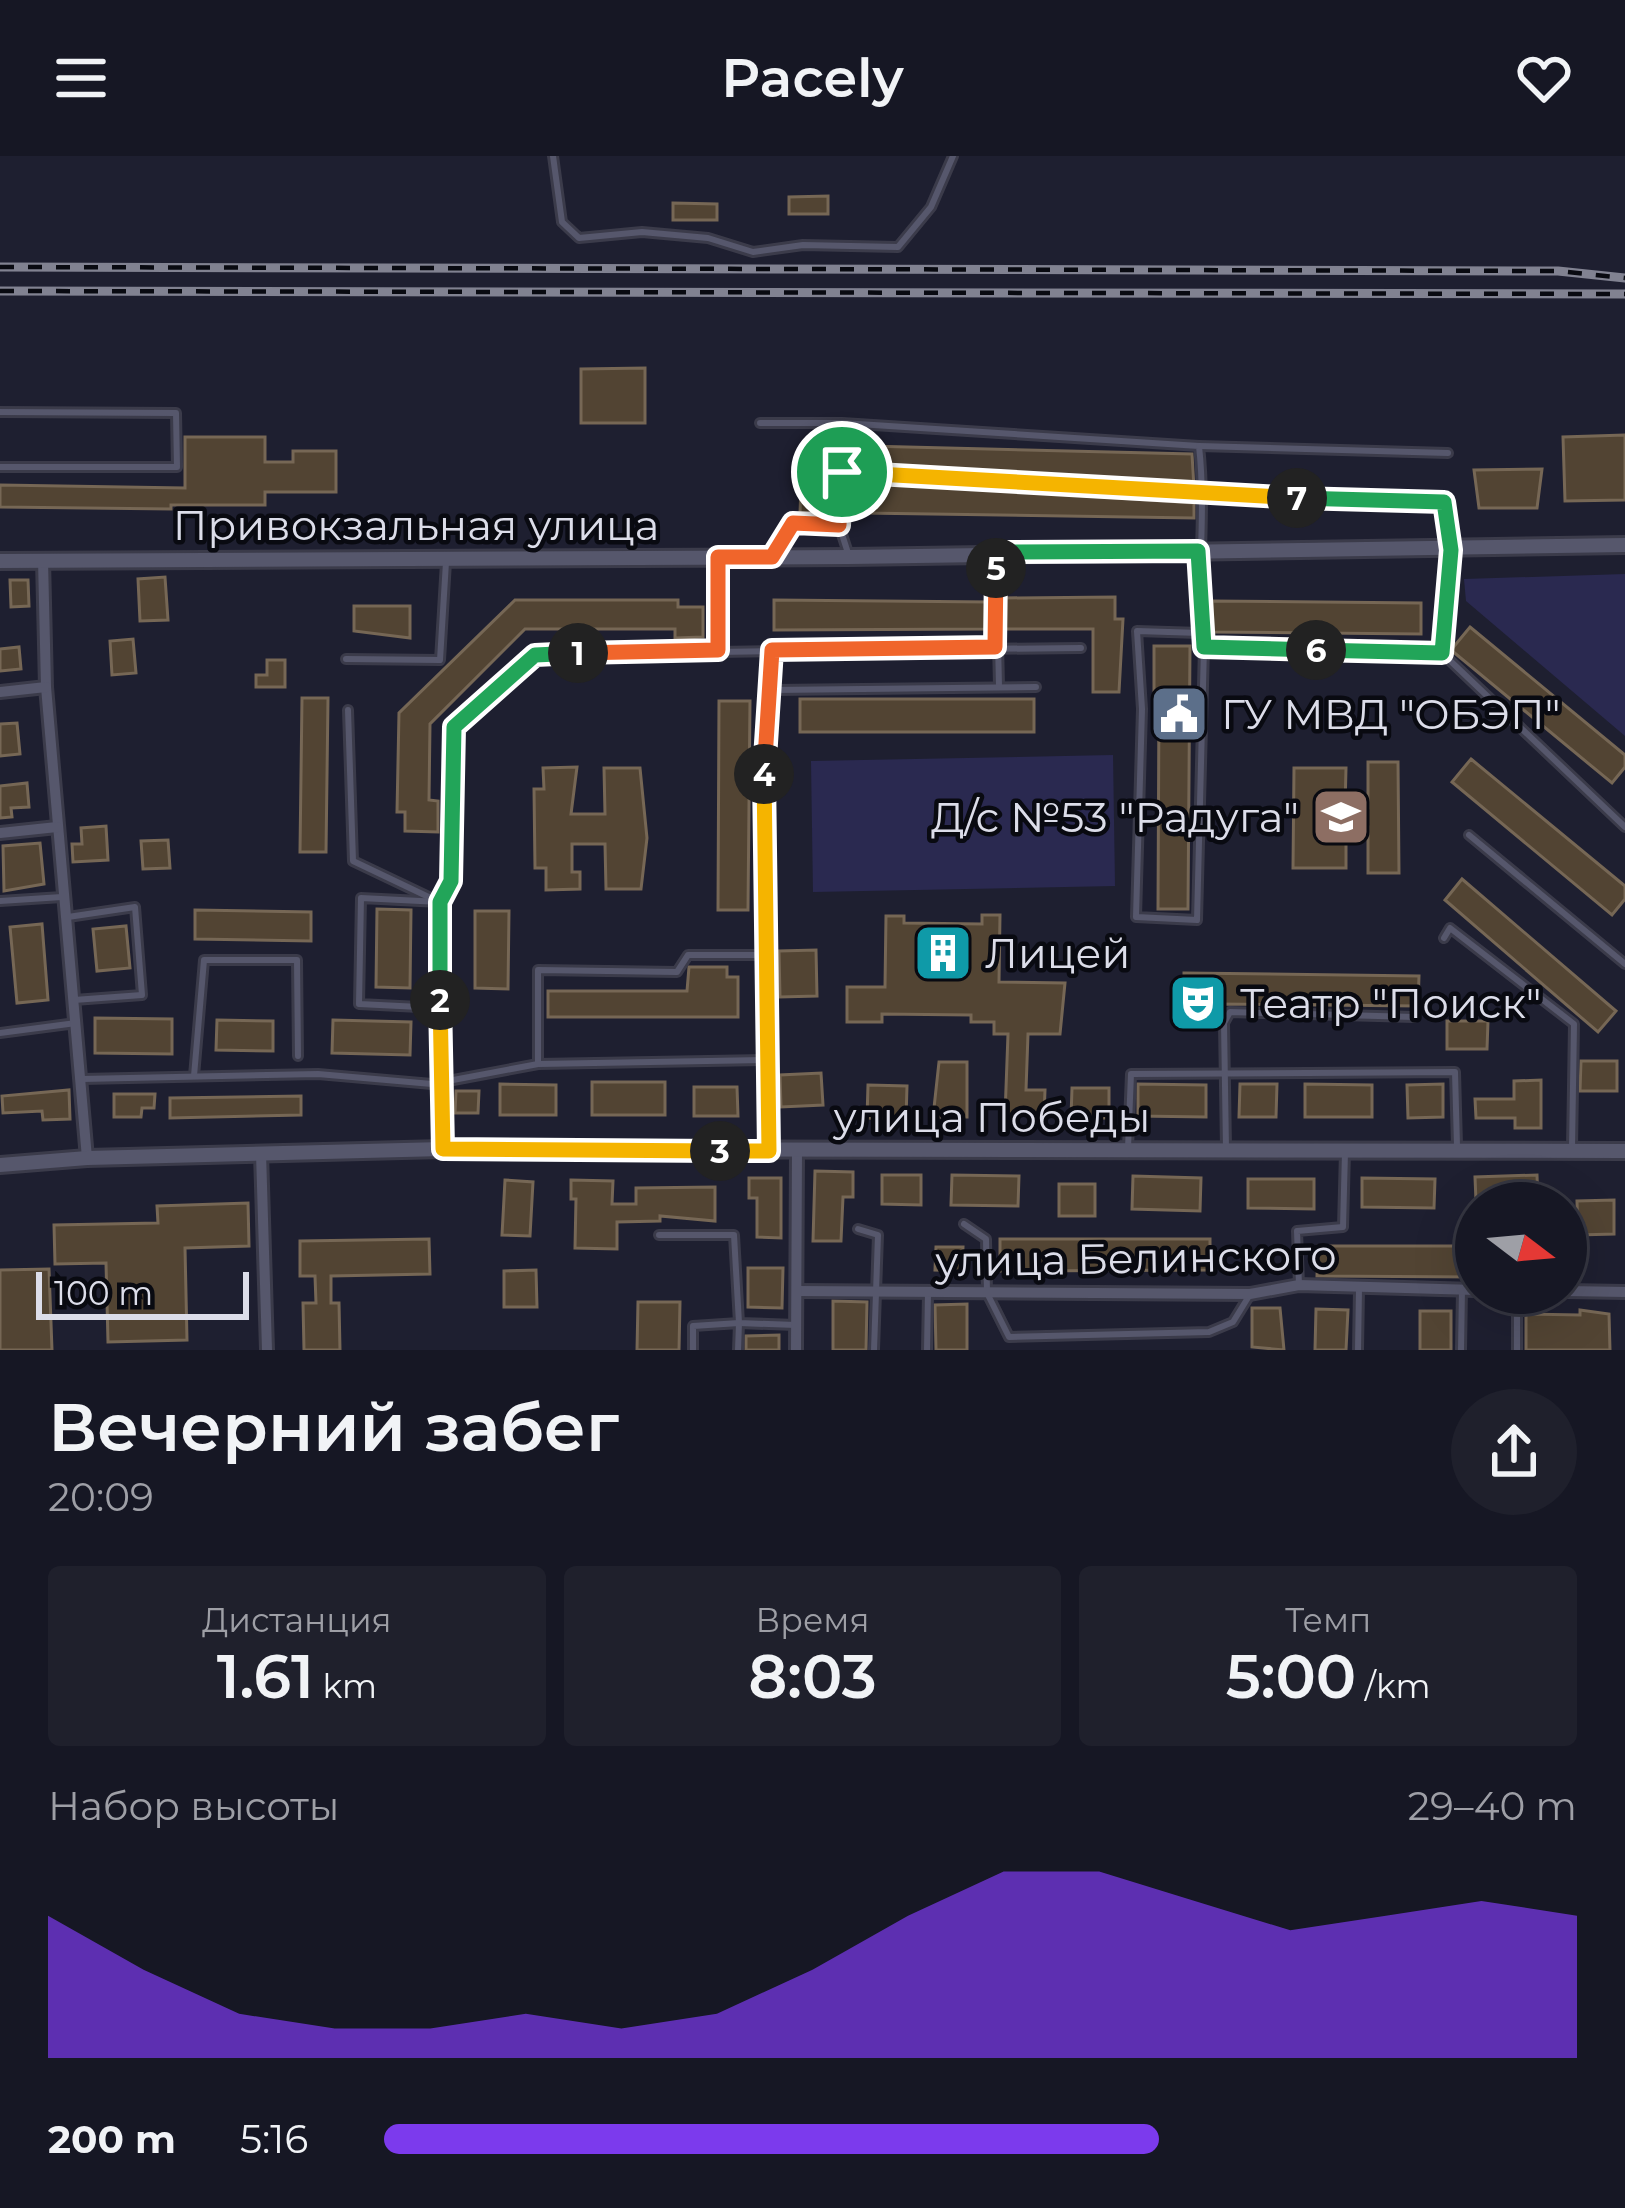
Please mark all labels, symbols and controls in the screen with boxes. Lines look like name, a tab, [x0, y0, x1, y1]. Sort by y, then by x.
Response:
icon: menu	[48, 45, 114, 111]
text: Pacely	[721, 45, 904, 111]
icon: heart	[1511, 45, 1577, 111]
pin	[791, 421, 893, 523]
icon: arrive	[809, 439, 875, 505]
pin: 7	[1267, 468, 1327, 528]
text: 7	[1287, 478, 1307, 518]
street label: Привокзальная улица	[173, 499, 659, 551]
pin: 5	[966, 538, 1026, 598]
text: 5	[986, 548, 1006, 588]
pin: 6	[1286, 620, 1346, 680]
pin: 1	[548, 623, 608, 683]
text: 6	[1305, 630, 1327, 670]
text: 1	[572, 633, 584, 673]
public building icon: ГУ МВД "ОБЭП"	[1148, 683, 1210, 745]
place label: ГУ МВД "ОБЭП"	[1221, 688, 1560, 740]
pin: 4	[734, 744, 794, 804]
text: 4	[753, 754, 775, 794]
school or university icon: Д/с №53 "Радуга"	[1310, 786, 1372, 848]
place label: Д/с №53 "Радуга"	[931, 791, 1299, 843]
building icon: Лицей	[912, 922, 974, 984]
place label: Лицей	[985, 927, 1130, 979]
pin: 2	[410, 970, 470, 1030]
theatre icon: Театр "Поиск"	[1167, 972, 1229, 1034]
place label: Театр "Поиск"	[1240, 977, 1542, 1029]
text: 2	[430, 980, 450, 1020]
street label: улица Победы	[833, 1091, 1150, 1143]
pin: 3	[690, 1121, 750, 1181]
text: 3	[710, 1131, 730, 1171]
north arrow	[1455, 1182, 1587, 1314]
map controls	[1455, 1182, 1587, 1314]
street label: улица Белинского	[934, 1228, 1337, 1288]
scale bar	[36, 1266, 249, 1319]
text: 100 m	[54, 1273, 153, 1313]
text: Вечерний забег	[48, 1387, 619, 1468]
button: share	[1451, 1389, 1577, 1515]
text: 20:09	[48, 1473, 154, 1521]
text: Дистанция	[202, 1600, 392, 1640]
text: Время	[756, 1600, 869, 1640]
text: Темп	[1285, 1600, 1371, 1640]
text: 1.61	[217, 1640, 314, 1713]
text: 8:03	[748, 1640, 877, 1713]
text: 5:00	[1226, 1640, 1356, 1713]
text: km	[314, 1666, 377, 1706]
text: /km	[1356, 1666, 1431, 1706]
text: Набор высоты	[48, 1782, 339, 1830]
text: 29–40 m	[1408, 1782, 1577, 1830]
text: 200 m	[48, 2115, 176, 2163]
text: 5:16	[240, 2115, 308, 2163]

